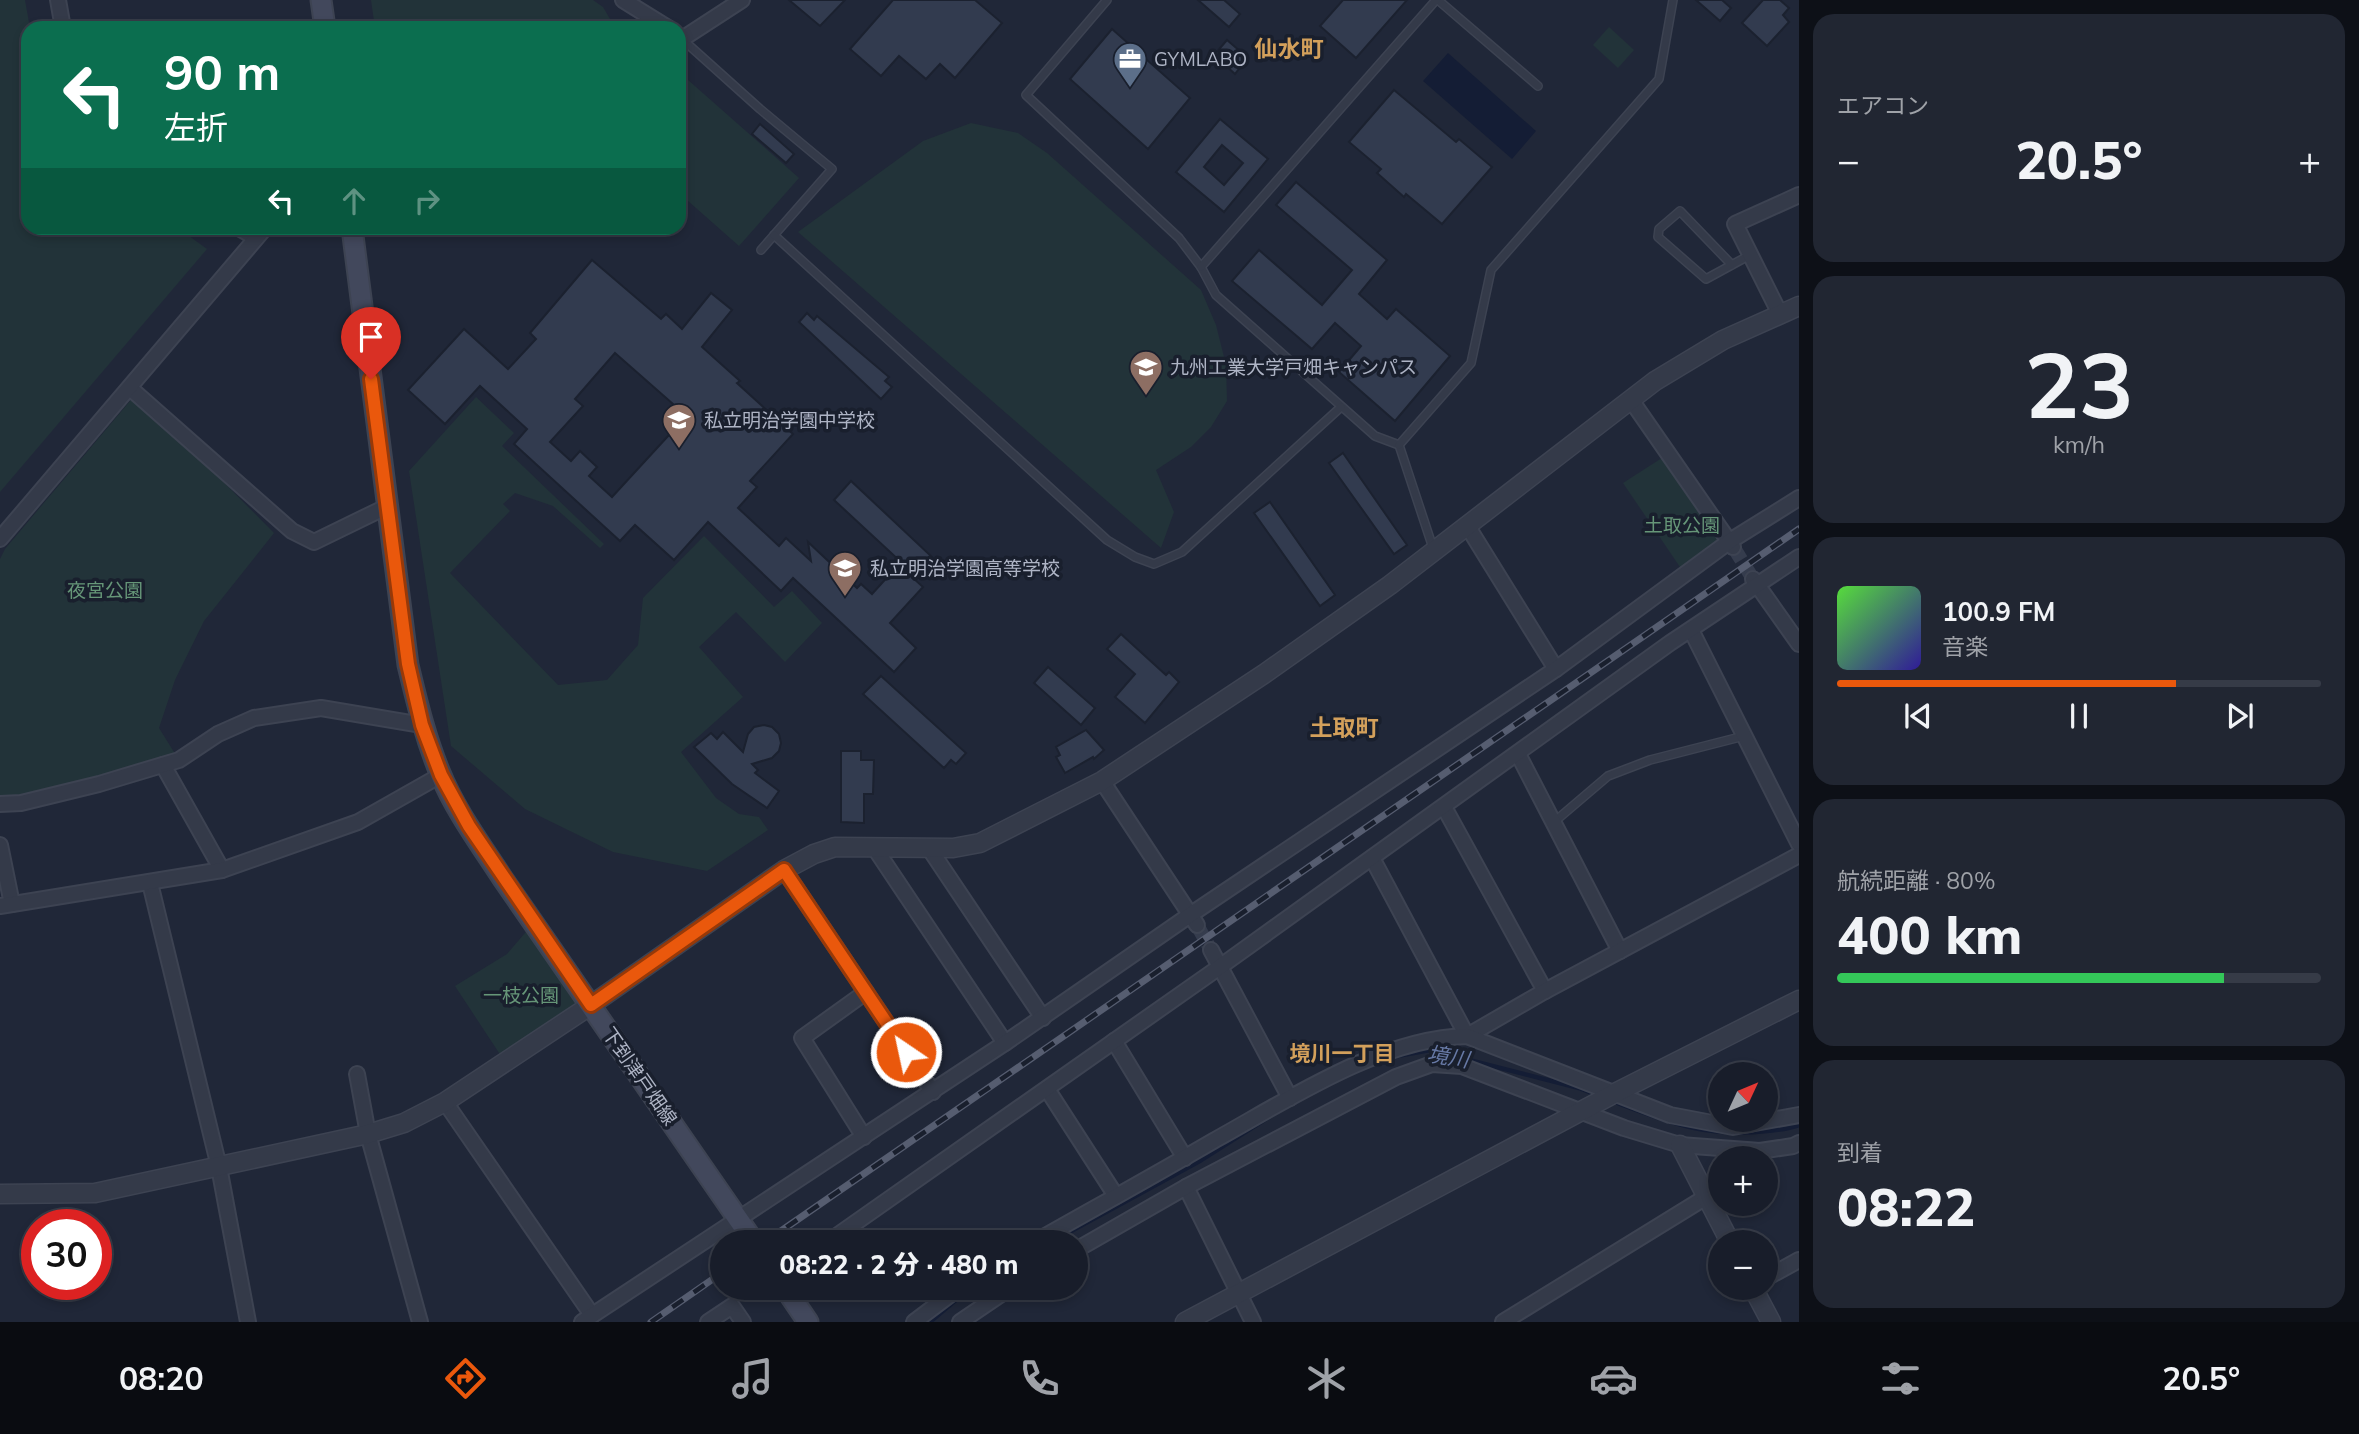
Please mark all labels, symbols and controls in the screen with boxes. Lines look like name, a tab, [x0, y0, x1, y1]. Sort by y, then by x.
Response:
district label: 仙水町	[1255, 34, 1324, 63]
office icon: GYMLABO	[1111, 40, 1149, 89]
text: 90 m	[164, 41, 280, 102]
place label: GYMLABO	[1154, 47, 1247, 71]
icon: left	[49, 49, 140, 140]
text: エアコン	[1837, 91, 1929, 120]
text: 左折	[164, 107, 228, 147]
text: 20.5°	[2015, 127, 2143, 192]
text: −	[1837, 136, 1860, 184]
text: +	[2298, 136, 2321, 184]
icon: left	[262, 182, 300, 220]
icon: ahead	[335, 182, 373, 220]
icon: right	[408, 182, 446, 220]
pin	[341, 307, 401, 379]
icon: arrive	[352, 318, 390, 356]
text: 23	[2024, 327, 2134, 441]
school or university icon: 九州工業大学戸畑キャンパス	[1127, 348, 1165, 397]
place label: 九州工業大学戸畑キャンパス	[1170, 355, 1417, 379]
school or university icon: 私立明治学園中学校	[660, 401, 698, 450]
place label: 私立明治学園中学校	[704, 408, 875, 432]
text: km/h	[2053, 430, 2105, 459]
park label: 土取公園	[1644, 513, 1720, 537]
school or university icon: 私立明治学園高等学校	[826, 549, 864, 598]
place label: 私立明治学園高等学校	[870, 556, 1060, 580]
park label: 夜宮公園	[67, 578, 143, 602]
text: 100.9 FM	[1942, 595, 2055, 628]
text: 音楽	[1942, 632, 1988, 661]
icon: previous	[1899, 697, 1937, 735]
icon: pause	[2060, 697, 2098, 735]
icon: next	[2221, 697, 2259, 735]
district label: 土取町	[1310, 713, 1379, 742]
text: 航続距離 · 80%	[1837, 866, 1995, 895]
text: 400 km	[1837, 902, 2022, 967]
park label: 一枝公園	[483, 983, 559, 1007]
position arrow	[869, 1015, 943, 1089]
street label: 下到津戸畑線	[597, 1022, 683, 1130]
district label: 境川一丁目	[1290, 1040, 1395, 1066]
water label: 境川	[1425, 1040, 1473, 1072]
north arrow	[1708, 1062, 1778, 1132]
map controls	[1708, 1062, 1778, 1300]
text: 到着	[1837, 1138, 1883, 1167]
button: +	[1708, 1146, 1778, 1216]
text: 08:22	[1837, 1174, 1975, 1239]
speed limit sign: 30	[21, 1209, 112, 1300]
button: −	[1708, 1230, 1778, 1300]
text: 08:22 · 2 分 · 480 m	[780, 1248, 1018, 1281]
icon: directions	[441, 1354, 490, 1403]
icon: music	[728, 1354, 777, 1403]
icon: phone	[1015, 1354, 1064, 1403]
icon: climate	[1302, 1354, 1351, 1403]
icon: car	[1589, 1354, 1638, 1403]
icon: filters	[1876, 1354, 1925, 1403]
text: 08:20	[119, 1358, 204, 1398]
text: 20.5°	[2162, 1358, 2240, 1398]

